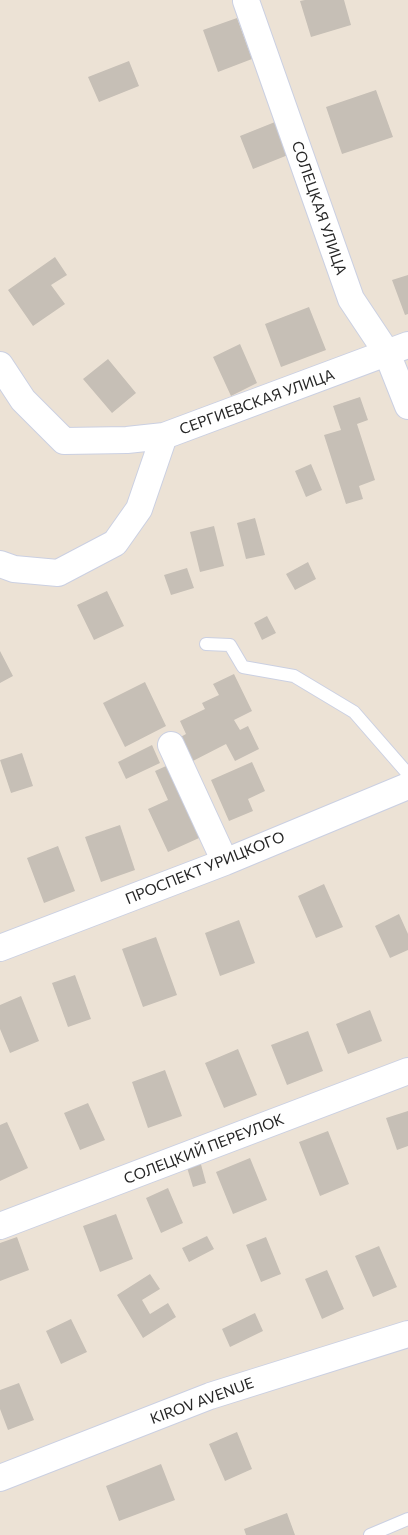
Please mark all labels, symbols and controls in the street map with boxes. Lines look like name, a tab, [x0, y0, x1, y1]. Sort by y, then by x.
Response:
street label: СОЛЕЦКАЯ УЛИЦА	[288, 139, 350, 277]
street label: СЕРГИЕВСКАЯ УЛИЦА	[177, 366, 337, 438]
street label: ПРОСПЕКТ УРИЦКОГО	[123, 828, 287, 908]
street label: СОЛЕЦКИЙ ПЕРЕУЛОК	[121, 1110, 287, 1188]
street label: KIROV AVENUE	[148, 1374, 256, 1428]

